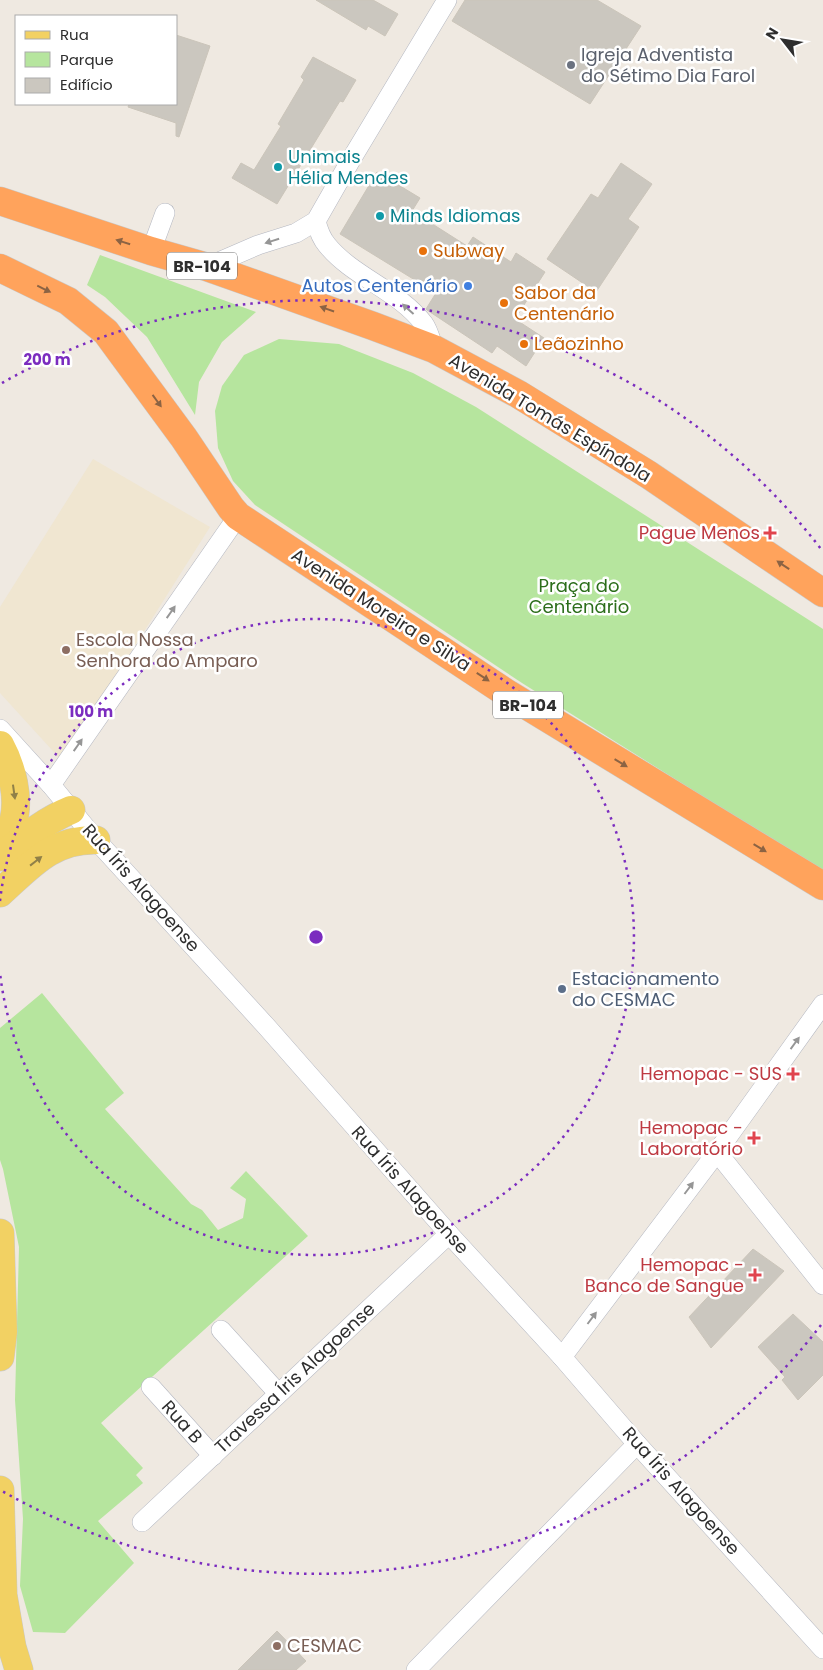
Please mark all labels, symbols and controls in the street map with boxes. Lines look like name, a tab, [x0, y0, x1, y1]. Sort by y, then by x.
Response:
legend	[15, 15, 178, 105]
north arrow	[758, 15, 808, 65]
text: Rua	[60, 24, 89, 45]
text: N	[761, 24, 783, 43]
place label: Igreja Adventista do Sétimo Dia Farol	[581, 42, 755, 88]
text: Parque	[60, 49, 113, 70]
marker: Igreja Adventista do Sétimo Dia Farol	[565, 59, 577, 71]
text: Edifício	[60, 74, 113, 95]
place label: Unimais Hélia Mendes	[288, 144, 408, 190]
marker: Unimais Hélia Mendes	[272, 161, 284, 173]
place label: Minds Idiomas	[390, 203, 520, 228]
marker: Minds Idiomas	[374, 210, 386, 222]
one-way arrow	[115, 238, 130, 246]
one-way arrow	[265, 238, 280, 245]
place label: Subway	[433, 238, 504, 263]
marker: Subway	[417, 245, 429, 257]
road number: BR-104	[167, 252, 237, 280]
place label: Autos Centenário	[301, 273, 458, 298]
marker: Autos Centenário	[462, 280, 474, 292]
place label: Sabor da Centenário	[514, 280, 615, 326]
one-way arrow	[37, 285, 51, 293]
marker: Sabor da Centenário	[498, 297, 510, 309]
one-way arrow	[403, 303, 415, 315]
one-way arrow	[319, 305, 334, 313]
place label: Leãozinho	[534, 331, 624, 356]
marker: Leãozinho	[518, 338, 530, 350]
street label: Avenida Tomás Espíndola	[445, 347, 656, 488]
text: 200 m	[23, 349, 71, 370]
one-way arrow	[152, 394, 163, 407]
place label: Pague Menos	[639, 520, 760, 545]
marker: Pague Menos	[764, 527, 776, 539]
street label: Avenida Moreira e Silva	[287, 542, 476, 677]
one-way arrow	[776, 560, 789, 570]
park label: Praça do Centenário	[529, 573, 629, 619]
one-way arrow	[166, 605, 176, 618]
place label: Escola Nossa Senhora do Amparo	[76, 627, 258, 673]
marker: Escola Nossa Senhora do Amparo	[60, 644, 72, 656]
one-way arrow	[476, 672, 490, 682]
road number: BR-104	[493, 692, 563, 718]
text: 100 m	[69, 701, 113, 722]
one-way arrow	[73, 738, 83, 752]
one-way arrow	[615, 758, 628, 767]
one-way arrow	[10, 784, 18, 800]
street label: Rua Íris Alagoense	[77, 818, 206, 957]
one-way arrow	[753, 843, 766, 852]
one-way arrow	[29, 856, 43, 866]
centre of rings	[307, 928, 325, 946]
place label: Estacionamento do CESMAC	[572, 966, 719, 1012]
marker: Estacionamento do CESMAC	[556, 983, 568, 995]
one-way arrow	[790, 1036, 800, 1050]
place label: Hemopac - SUS	[640, 1061, 782, 1086]
marker: Hemopac - SUS	[786, 1067, 800, 1081]
place label: Hemopac - Laboratório	[639, 1115, 743, 1161]
street label: Rua Íris Alagoense	[346, 1120, 475, 1259]
marker: Hemopac - Laboratório	[747, 1131, 761, 1145]
one-way arrow	[684, 1182, 695, 1195]
place label: Hemopac - Banco de Sangue	[585, 1252, 744, 1298]
marker: Hemopac - Banco de Sangue	[748, 1268, 762, 1282]
street label: Travessa Íris Alagoense	[209, 1297, 380, 1459]
one-way arrow	[586, 1312, 597, 1325]
street label: Rua B	[156, 1395, 209, 1449]
street label: Rua Íris Alagoense	[617, 1421, 746, 1560]
place label: CESMAC	[287, 1633, 362, 1658]
marker: CESMAC	[271, 1640, 283, 1652]

